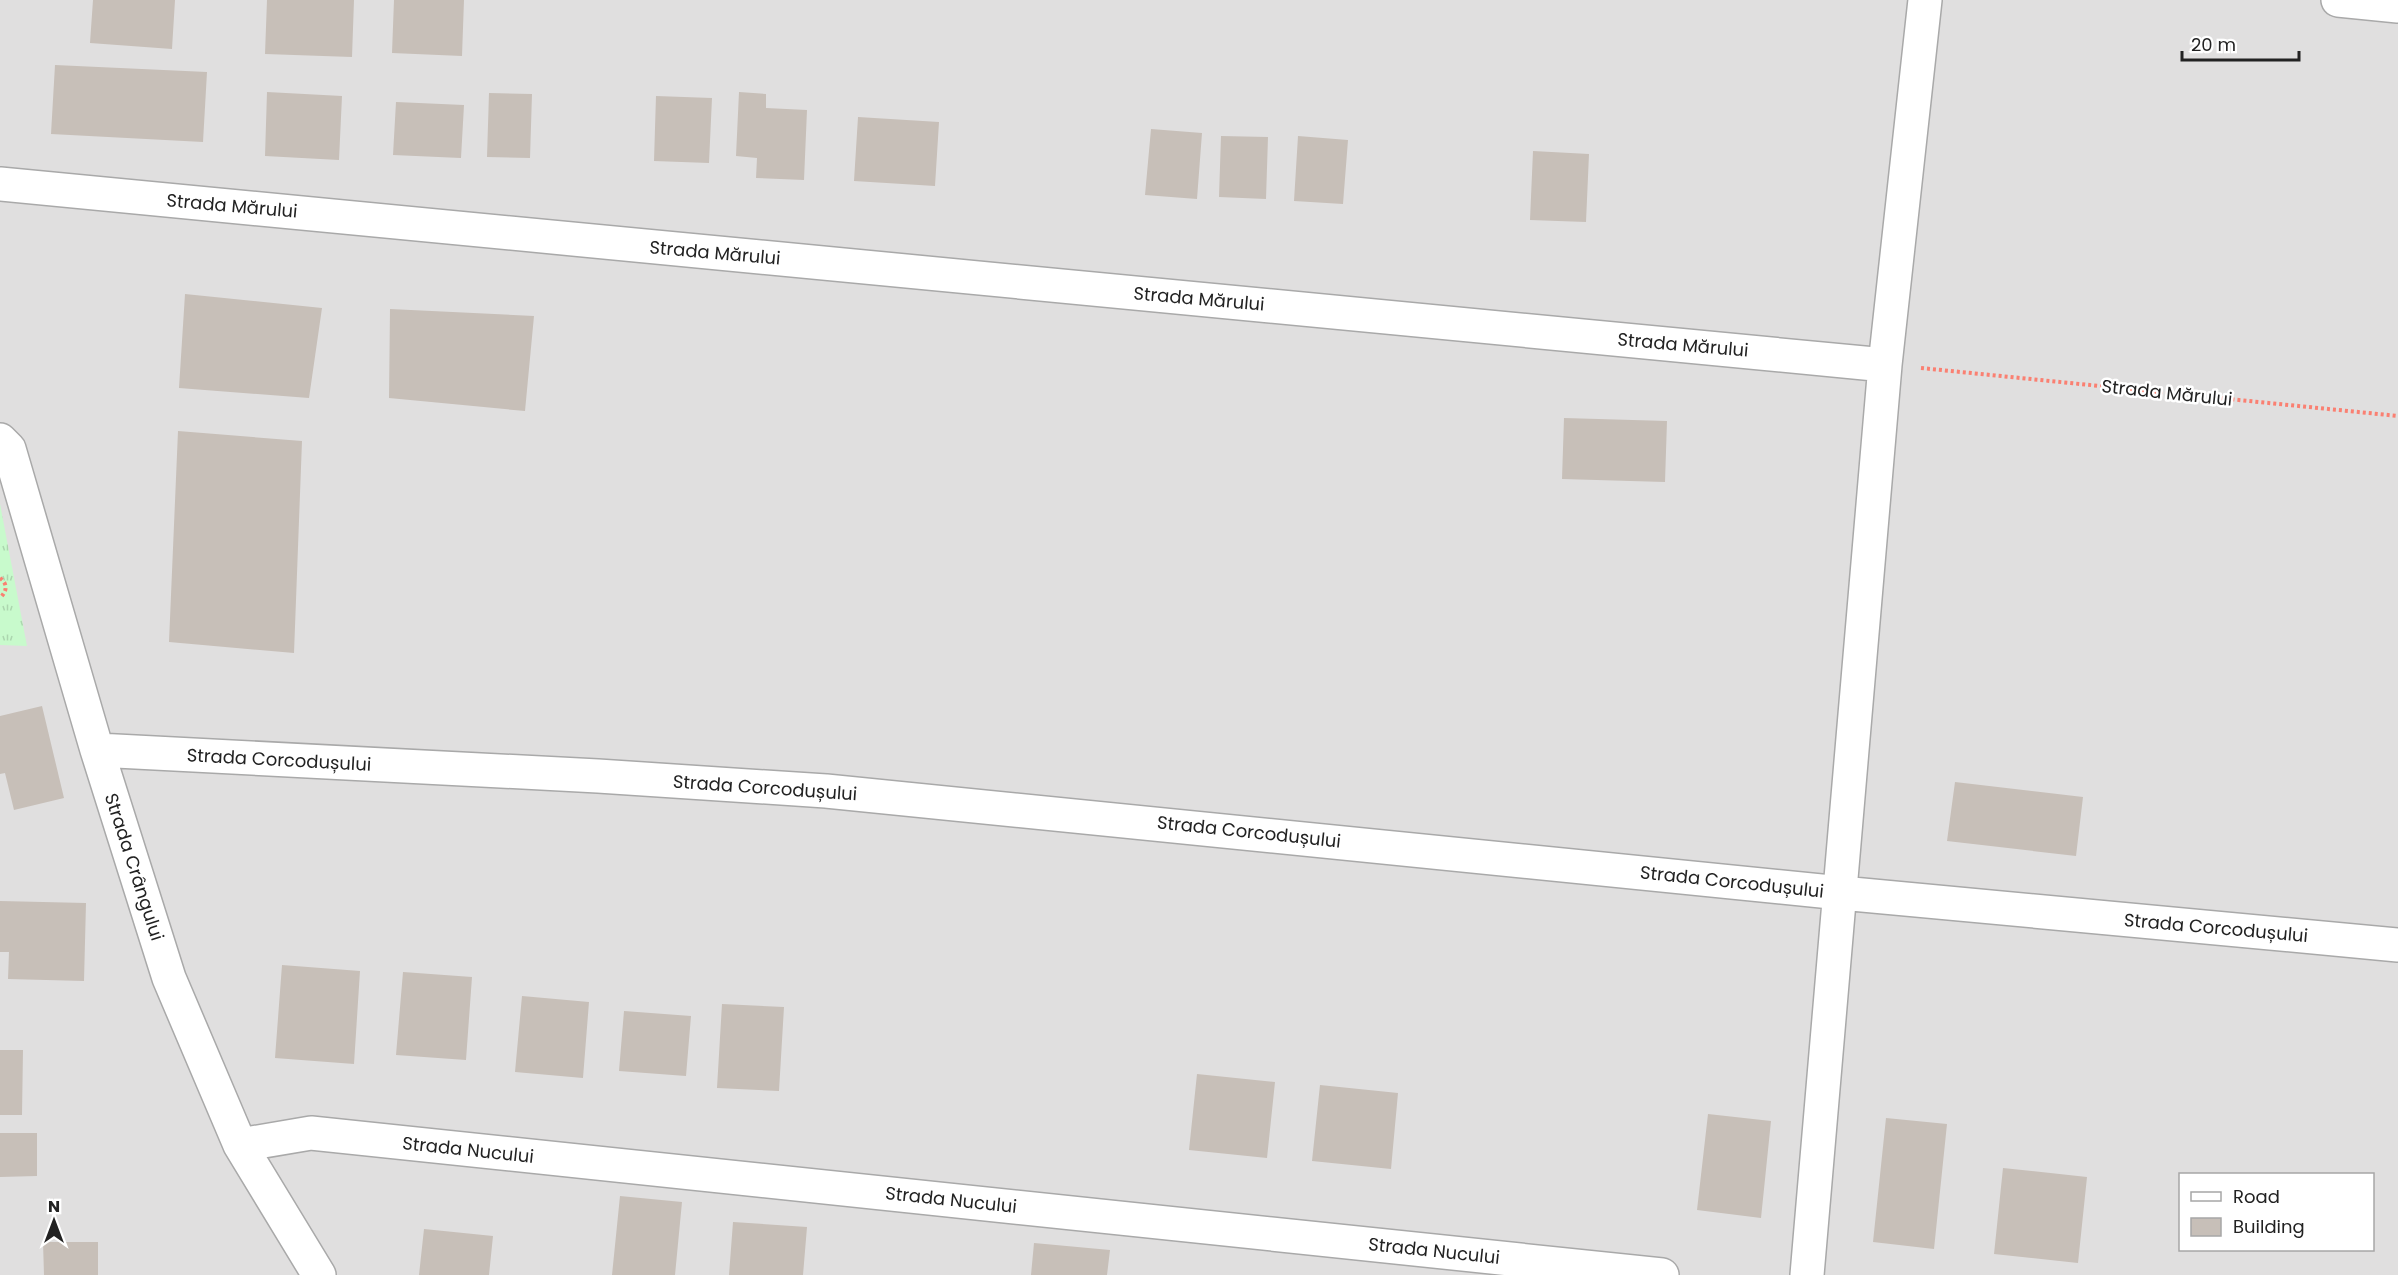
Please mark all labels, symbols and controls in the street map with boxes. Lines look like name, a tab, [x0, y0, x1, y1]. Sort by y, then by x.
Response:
scale bar	[2182, 24, 2299, 62]
text: 20 m	[2191, 32, 2236, 57]
street label: Strada Mărului	[165, 187, 299, 224]
street label: Strada Mărului	[648, 234, 782, 271]
street label: Strada Mărului	[1132, 280, 1266, 317]
street label: Strada Mărului	[1616, 326, 1750, 363]
street label: Strada Mărului	[2100, 373, 2234, 412]
street label: Strada Corcodușului	[186, 742, 372, 777]
street label: Strada Corcodușului	[672, 769, 858, 806]
street label: Strada Crângului	[99, 790, 170, 944]
street label: Strada Corcodușului	[1156, 809, 1342, 854]
street label: Strada Corcodușului	[1639, 859, 1825, 904]
street label: Strada Corcodușului	[2123, 907, 2309, 948]
street label: Strada Nucului	[401, 1130, 535, 1169]
legend	[2179, 1173, 2374, 1251]
street label: Strada Nucului	[884, 1180, 1018, 1219]
text: Road	[2233, 1184, 2280, 1209]
north arrow	[24, 1191, 84, 1251]
text: N	[48, 1195, 60, 1218]
text: Building	[2233, 1214, 2305, 1239]
street label: Strada Nucului	[1367, 1231, 1501, 1270]

